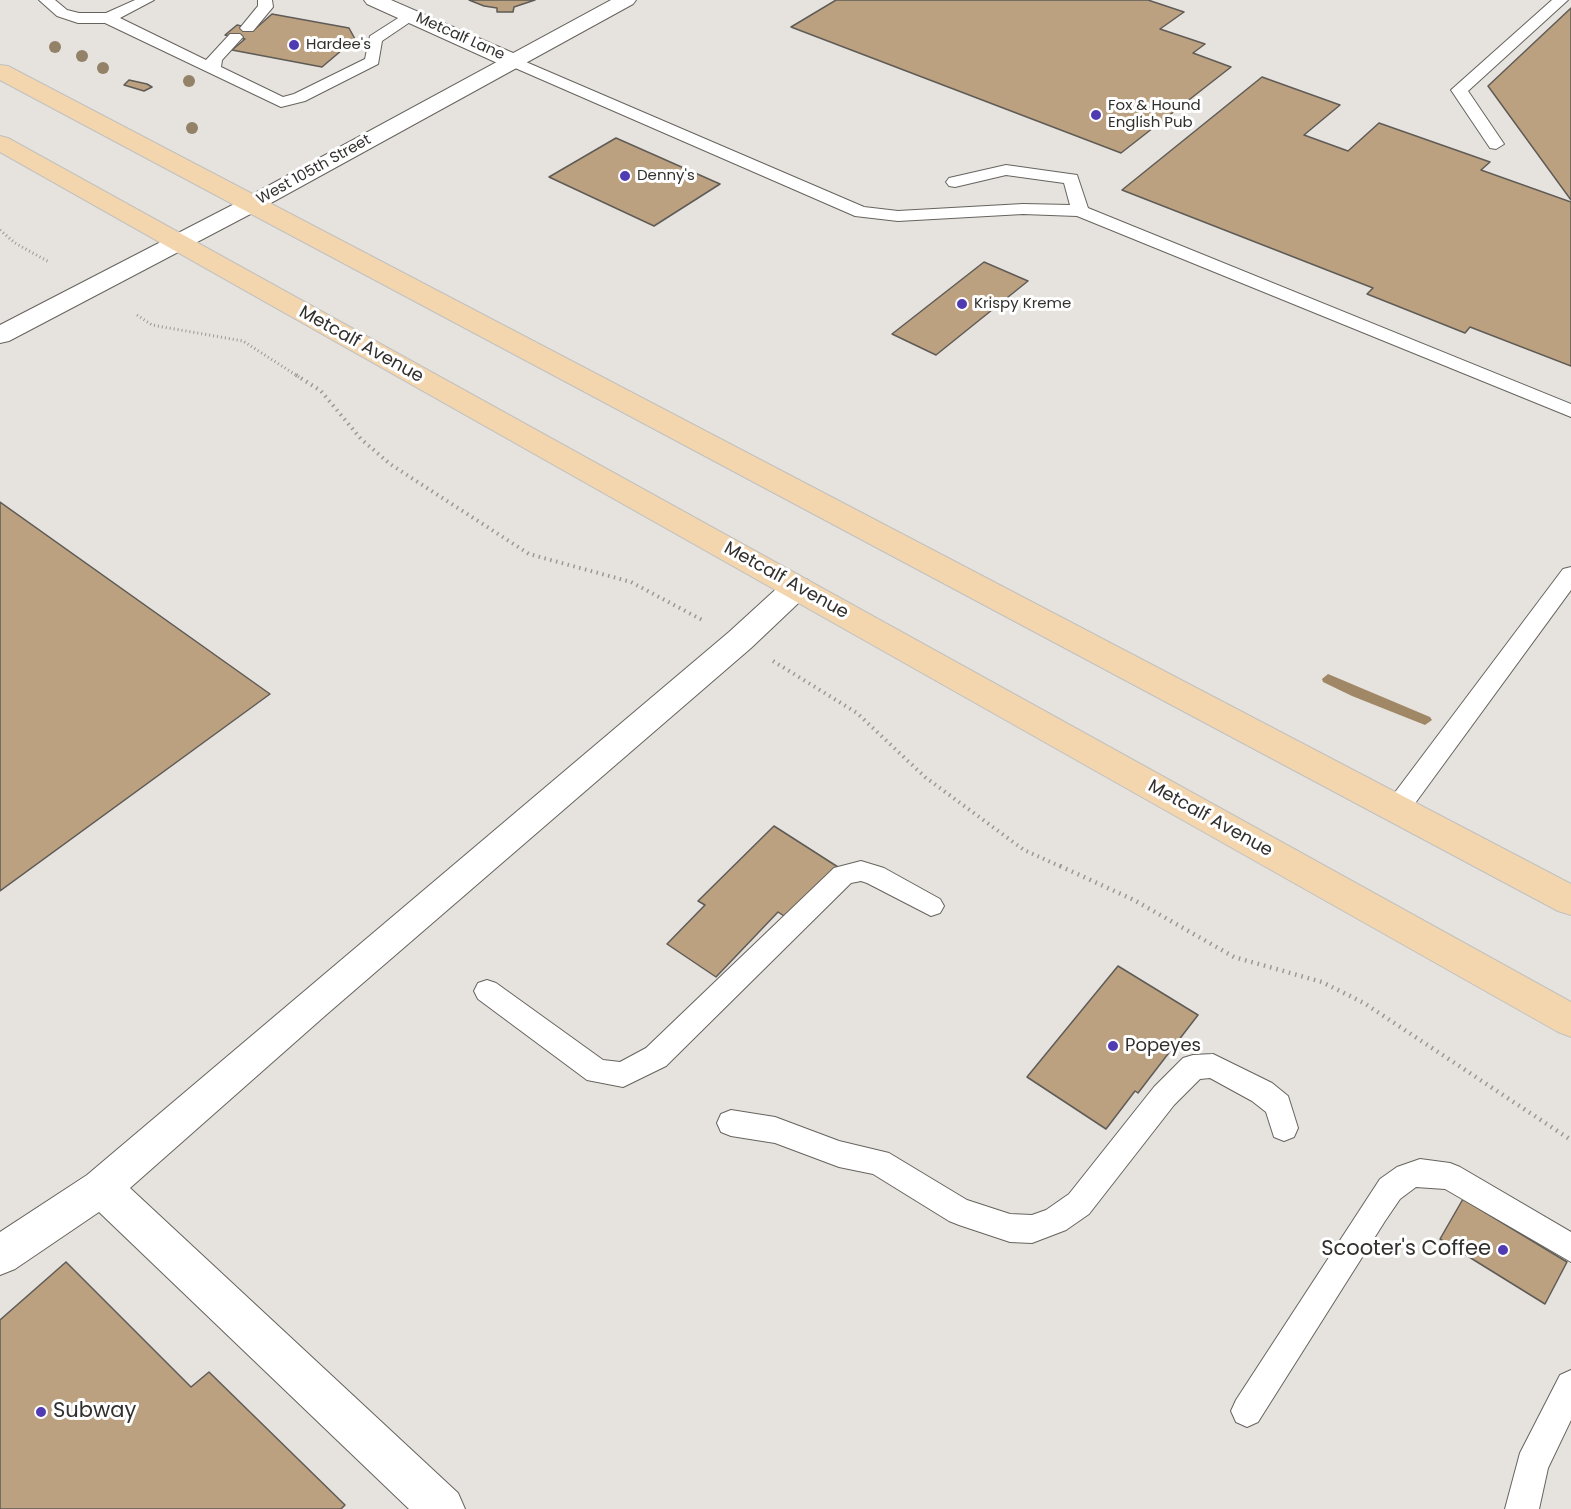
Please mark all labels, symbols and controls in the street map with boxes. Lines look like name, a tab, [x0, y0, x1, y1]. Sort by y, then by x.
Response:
street label: Metcalf Lane	[413, 9, 507, 65]
place label: Hardee's	[306, 36, 371, 54]
marker: Hardee's	[287, 38, 301, 52]
place label: Fox & Hound English Pub	[1108, 97, 1201, 132]
marker: Fox & Hound English Pub	[1089, 108, 1103, 122]
street label: West 105th Street	[254, 131, 374, 209]
place label: Denny's	[637, 167, 695, 185]
marker: Denny's	[618, 169, 632, 183]
place label: Krispy Kreme	[974, 295, 1071, 313]
marker: Krispy Kreme	[955, 297, 969, 311]
street label: Metcalf Avenue	[295, 302, 427, 388]
street label: Metcalf Avenue	[720, 538, 852, 624]
street label: Metcalf Avenue	[1144, 776, 1276, 862]
place label: Popeyes	[1125, 1035, 1201, 1057]
marker: Popeyes	[1106, 1039, 1120, 1053]
place label: Scooter's Coffee	[1321, 1237, 1491, 1263]
marker: Scooter's Coffee	[1496, 1243, 1510, 1257]
place label: Subway	[53, 1399, 136, 1425]
marker: Subway	[34, 1405, 48, 1419]

